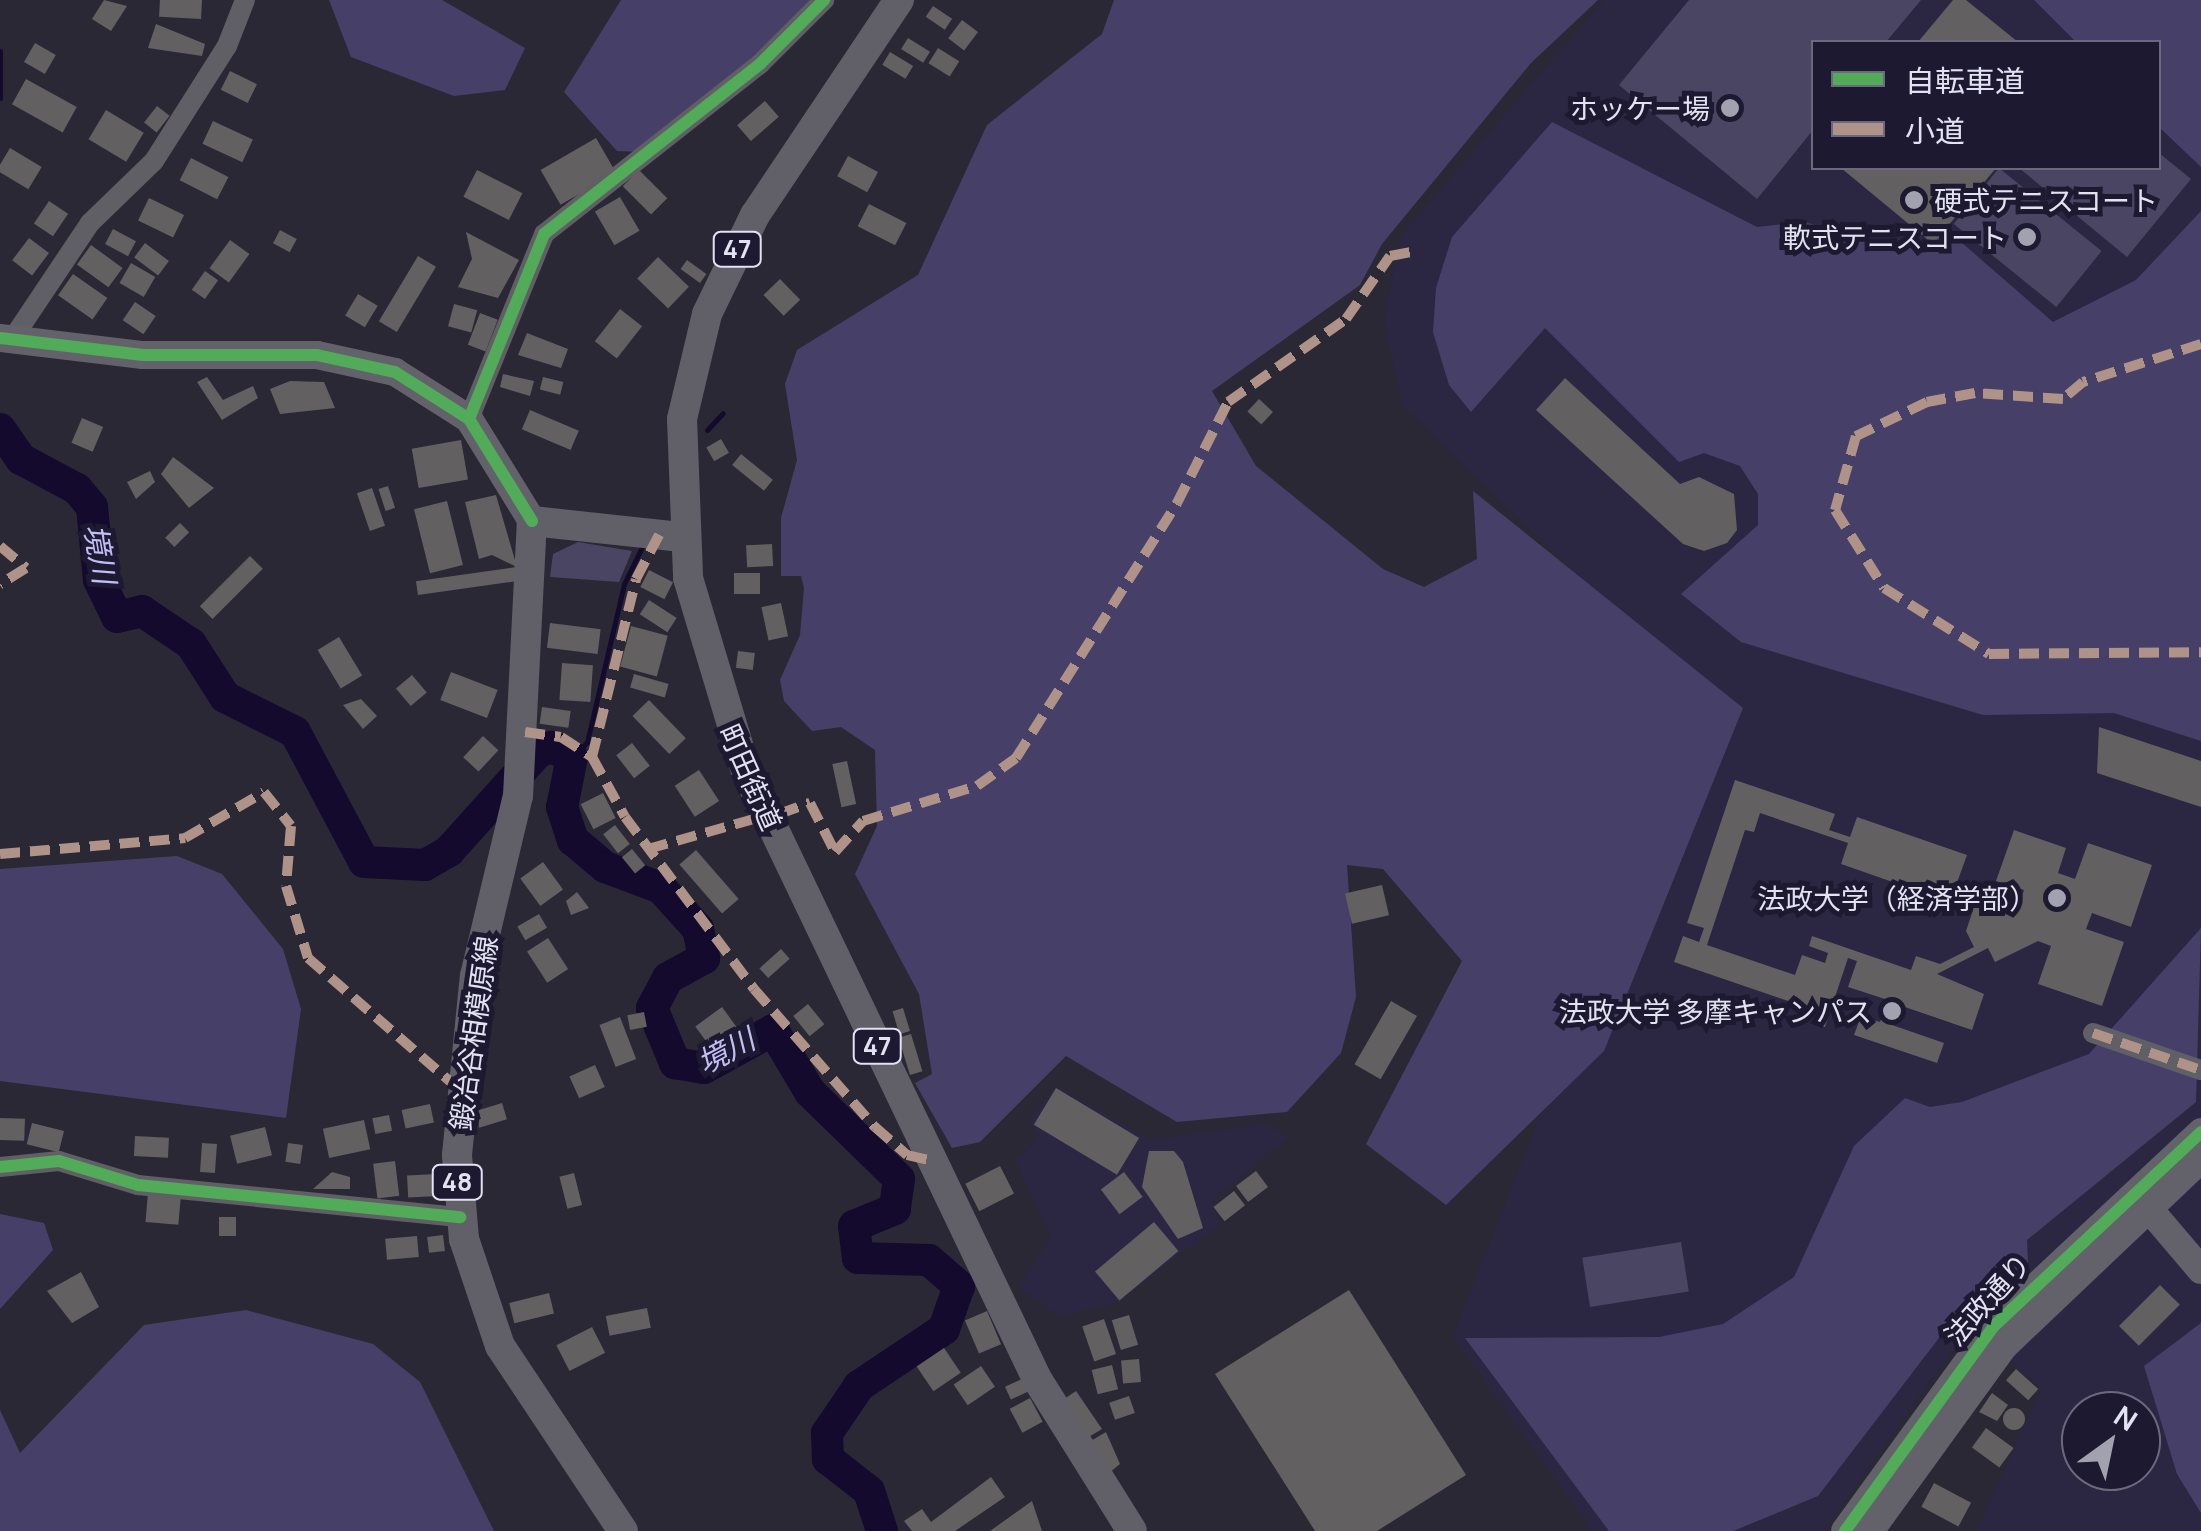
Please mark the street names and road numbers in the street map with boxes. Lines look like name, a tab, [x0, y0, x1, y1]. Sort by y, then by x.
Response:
road number: 47	[712, 229, 762, 269]
street label: 町田街道	[713, 719, 789, 835]
street label: 鍛冶谷相模原線	[443, 934, 503, 1132]
road number: 47	[852, 1026, 902, 1066]
road number: 48	[430, 1162, 484, 1202]
street label: 法政通り	[1937, 1246, 2037, 1352]

